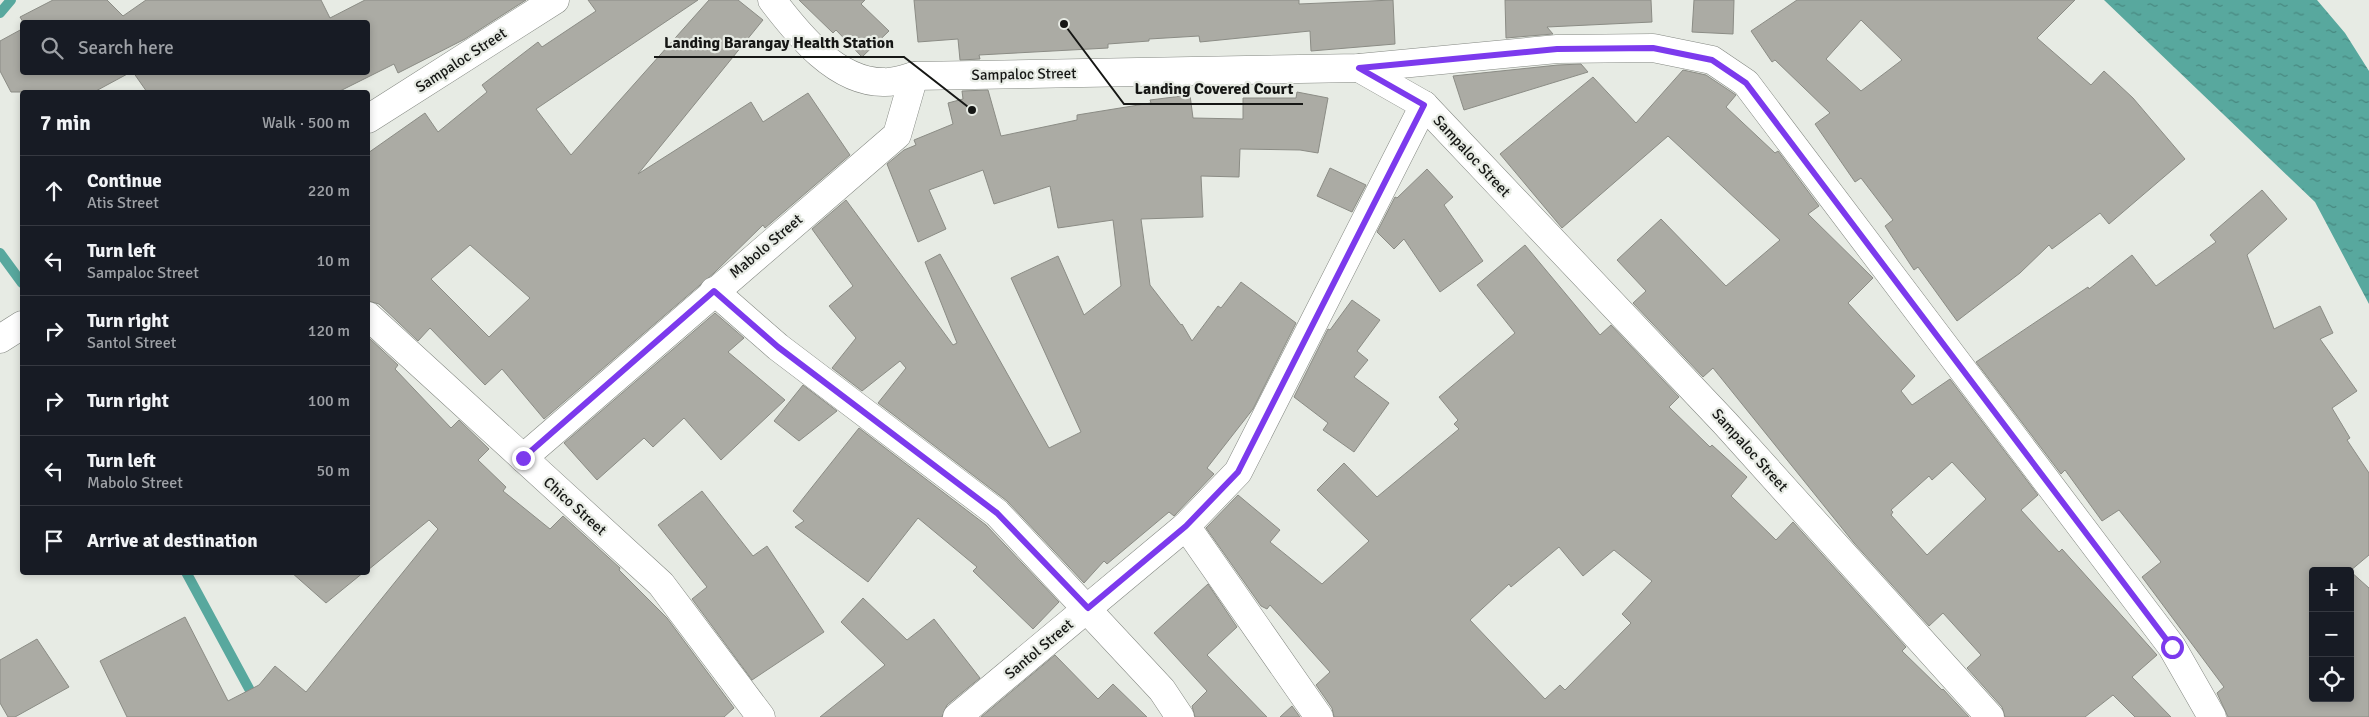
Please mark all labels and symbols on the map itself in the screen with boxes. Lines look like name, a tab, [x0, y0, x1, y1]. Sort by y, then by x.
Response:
street label: Sampaloc Street	[412, 24, 510, 96]
callout: Landing Barangay Health Station	[654, 26, 904, 57]
text: Landing Barangay Health Station	[664, 33, 894, 53]
street label: Sampaloc Street	[971, 64, 1077, 84]
callout: Landing Covered Court	[1124, 73, 1303, 104]
text: Landing Covered Court	[1135, 79, 1293, 99]
street label: Sampaloc Street	[1430, 111, 1514, 201]
street label: Mabolo Street	[726, 210, 806, 282]
street label: Sampaloc Street	[1708, 405, 1792, 495]
route end	[512, 447, 535, 470]
street label: Chico Street	[540, 473, 610, 539]
street label: Santol Street	[1001, 615, 1077, 683]
route start	[2161, 636, 2184, 659]

